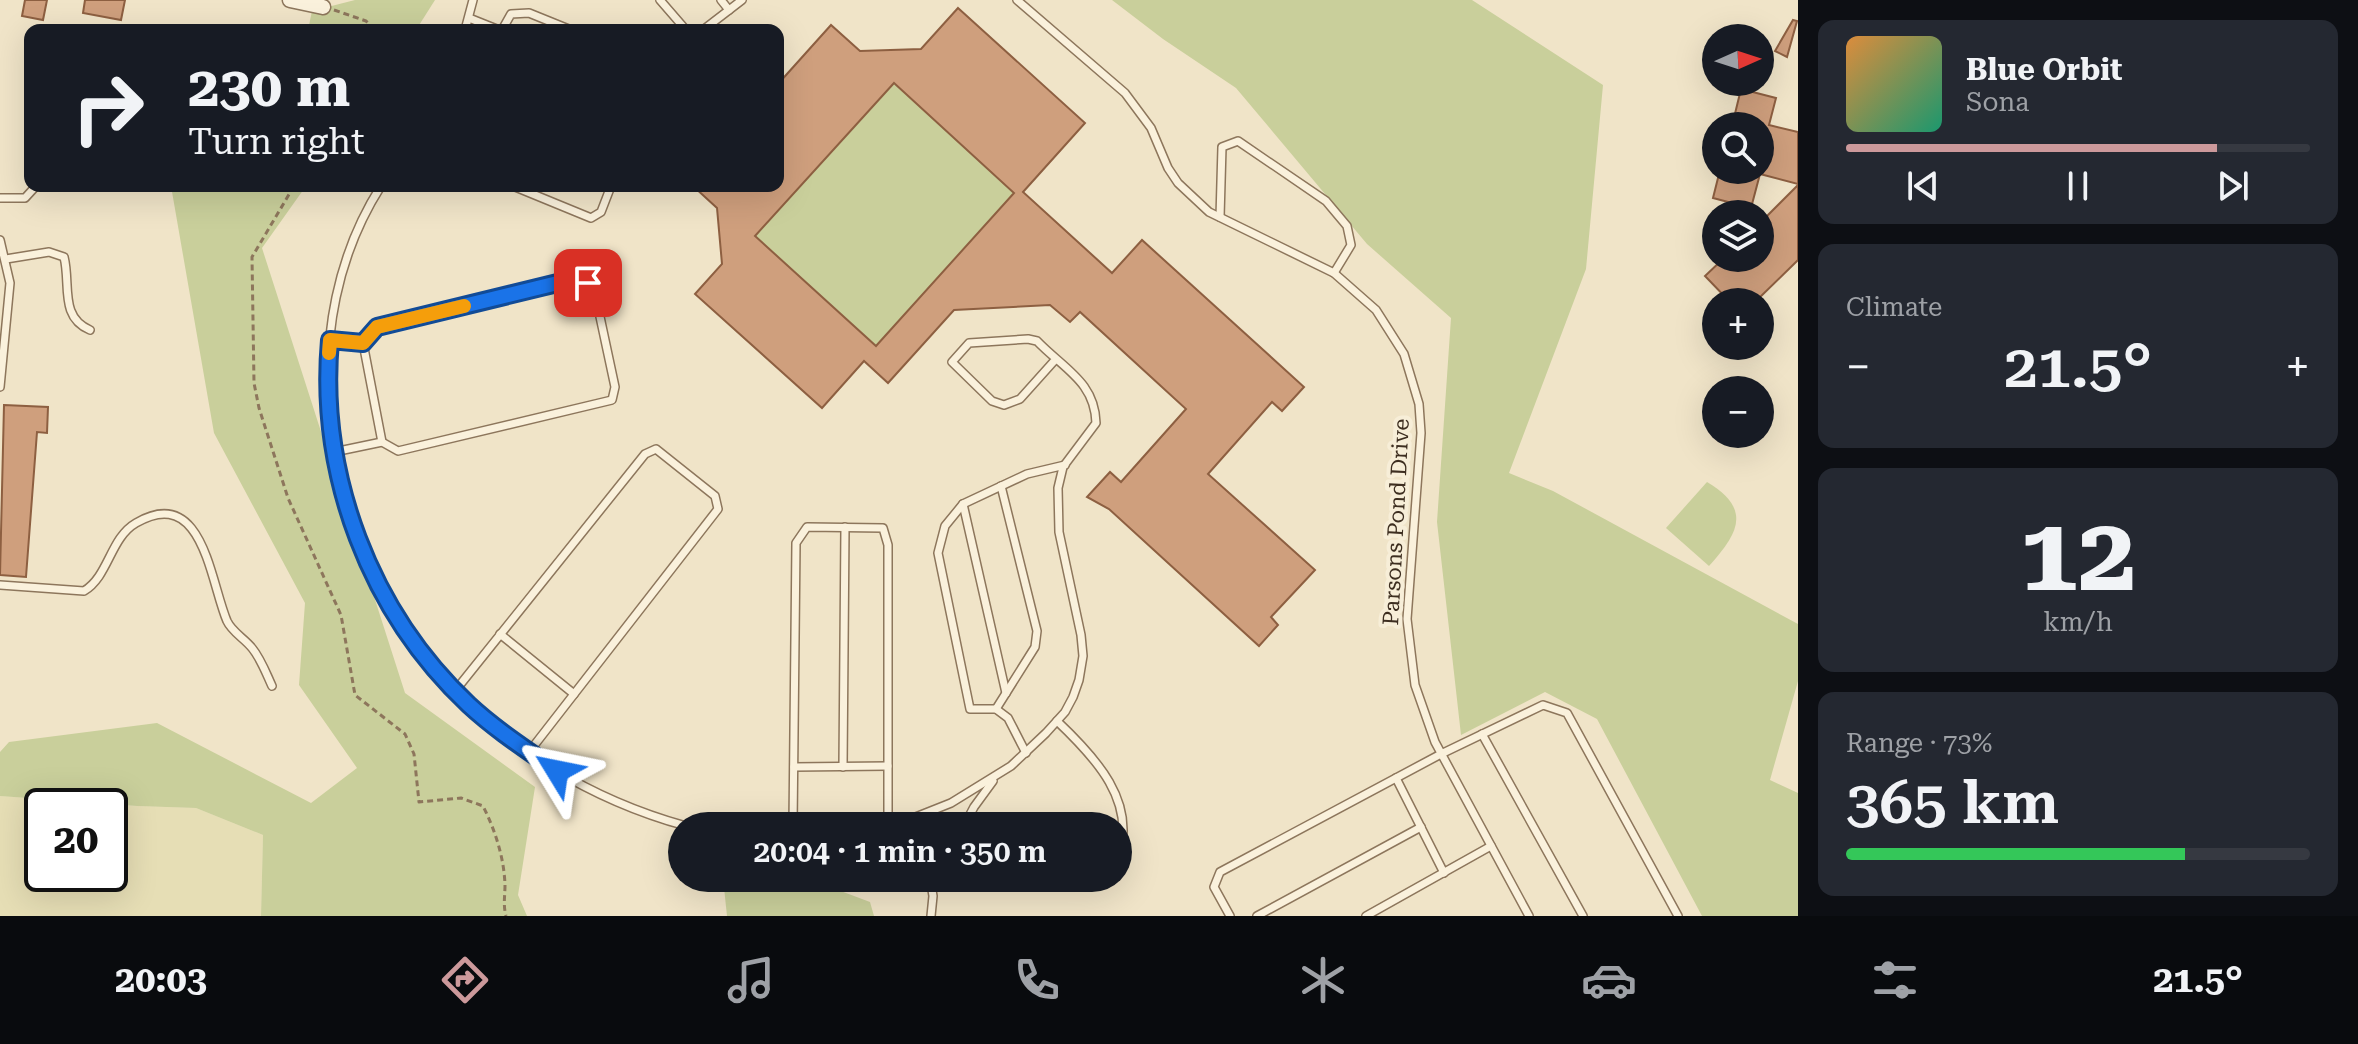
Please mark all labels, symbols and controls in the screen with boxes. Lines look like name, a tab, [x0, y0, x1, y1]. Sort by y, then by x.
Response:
north arrow	[1702, 24, 1774, 96]
map controls	[1702, 24, 1774, 448]
text: Blue Orbit	[1966, 52, 2122, 87]
text: 230 m	[188, 54, 350, 120]
icon: right	[56, 56, 160, 160]
text: Sona	[1966, 87, 2029, 117]
button: search	[1702, 112, 1774, 184]
text: Turn right	[188, 121, 365, 163]
icon: previous	[1901, 164, 1945, 208]
icon: pause	[2056, 164, 2100, 208]
icon: next	[2211, 164, 2255, 208]
button: layers	[1702, 200, 1774, 272]
pin	[554, 249, 622, 317]
icon: arrive	[566, 261, 610, 305]
button: +	[1702, 288, 1774, 360]
text: Climate	[1846, 292, 1942, 322]
text: 21.5°	[2004, 331, 2152, 402]
text: −	[1846, 341, 1871, 393]
text: +	[2285, 341, 2310, 393]
button: −	[1702, 376, 1774, 448]
street label: Parsons Pond Drive	[1378, 418, 1414, 626]
text: 12	[2020, 494, 2136, 615]
text: km/h	[2043, 607, 2113, 637]
text: Range · 73%	[1846, 728, 1992, 758]
position arrow	[515, 729, 599, 813]
text: 365 km	[1846, 767, 2059, 838]
speed limit sign: 20	[24, 788, 128, 892]
text: 20:04 · 1 min · 350 m	[754, 834, 1046, 869]
icon: directions	[437, 952, 493, 1008]
icon: music	[723, 952, 779, 1008]
icon: phone	[1009, 952, 1065, 1008]
icon: climate	[1295, 952, 1351, 1008]
icon: car	[1581, 952, 1637, 1008]
icon: filters	[1867, 952, 1923, 1008]
text: 20:03	[115, 959, 207, 1001]
text: 21.5°	[2153, 959, 2243, 1001]

